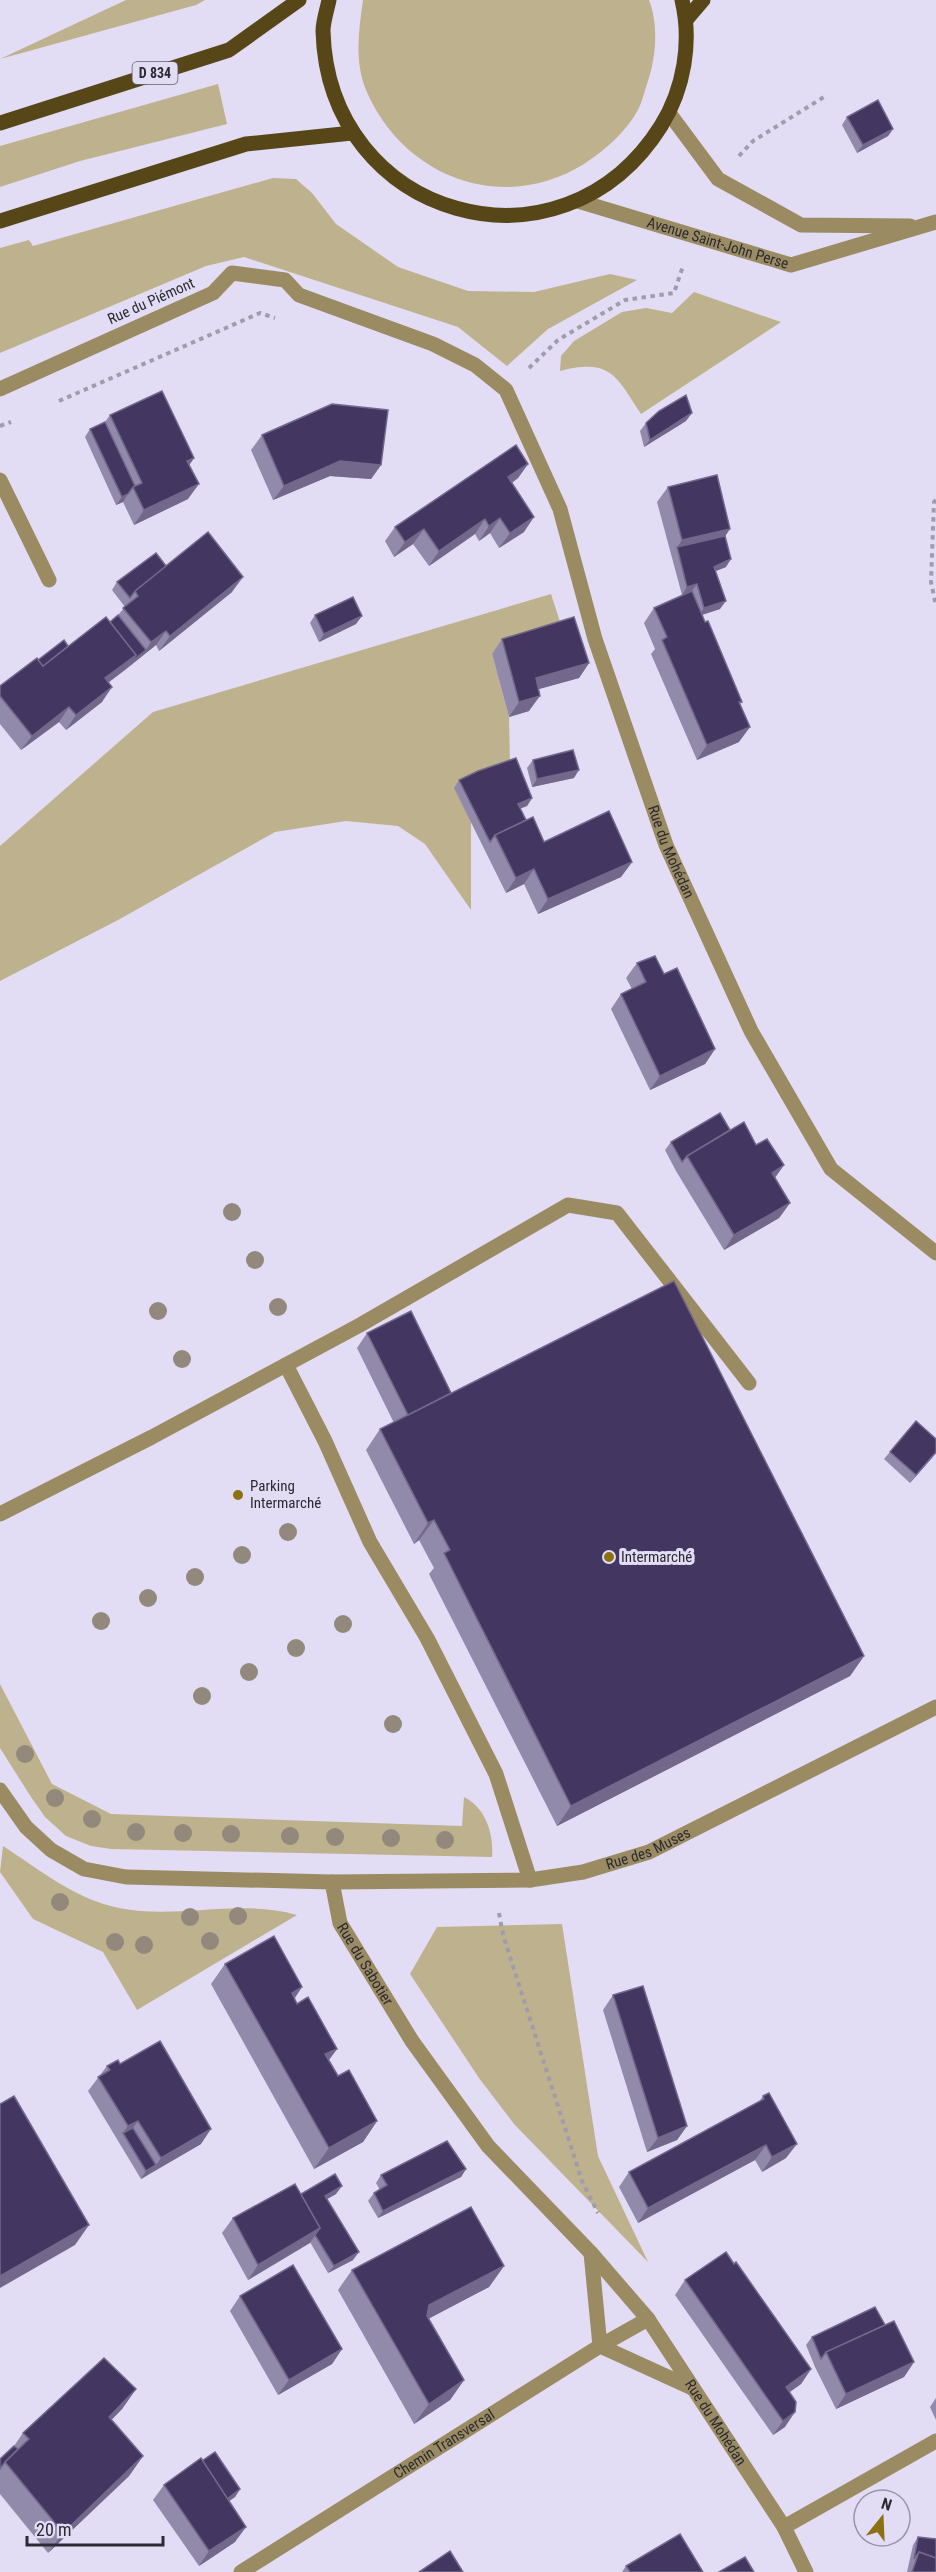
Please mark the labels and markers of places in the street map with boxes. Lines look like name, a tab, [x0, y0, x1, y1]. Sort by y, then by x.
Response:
place label: Parking Intermarché	[250, 1477, 321, 1512]
marker: Parking Intermarché	[231, 1488, 245, 1502]
place label: Intermarché	[621, 1548, 692, 1566]
marker: Intermarché	[602, 1550, 616, 1564]

